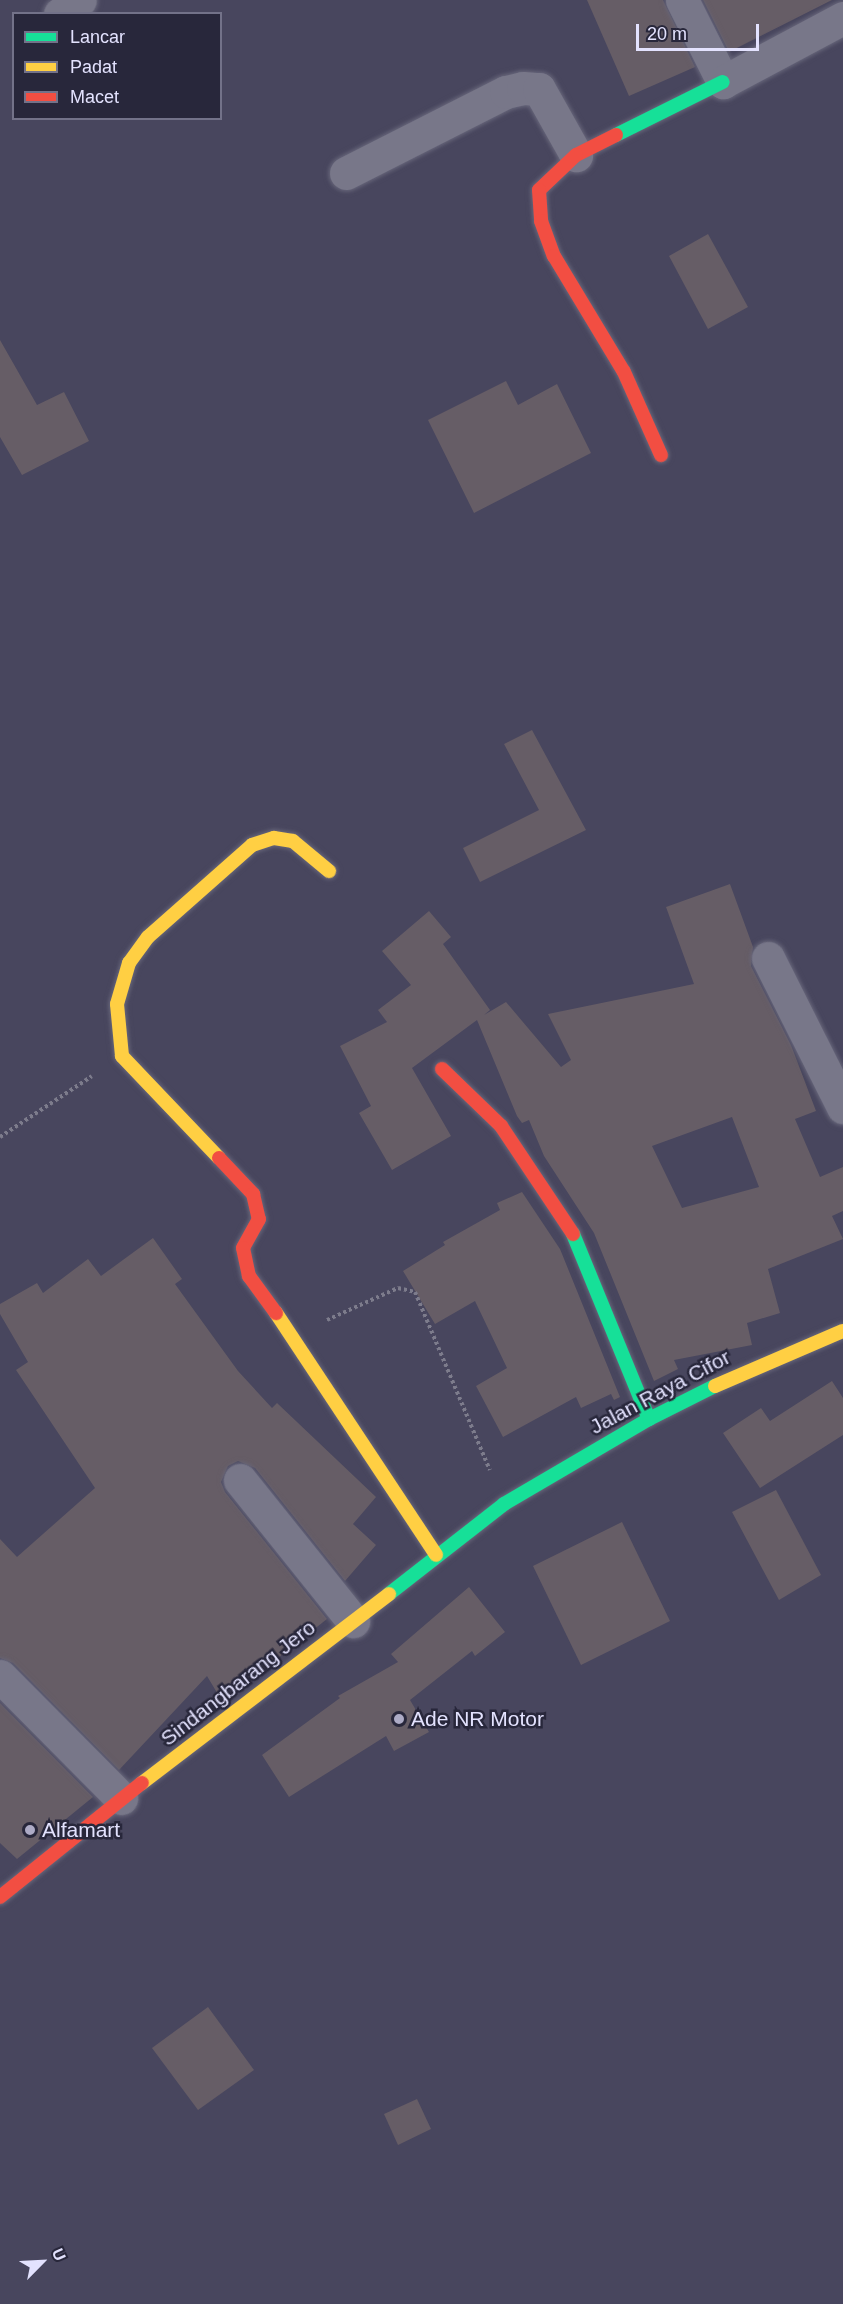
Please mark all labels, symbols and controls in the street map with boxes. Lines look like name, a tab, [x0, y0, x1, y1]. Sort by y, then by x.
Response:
legend	[12, 12, 222, 120]
scale bar	[639, 12, 762, 50]
text: 20 m	[647, 24, 687, 44]
text: Lancar	[70, 27, 125, 47]
text: Padat	[70, 57, 117, 77]
text: Macet	[70, 87, 119, 107]
street label: Jalan Raya Cifor	[586, 1344, 734, 1440]
street label: Sindangbarang Jero	[156, 1615, 320, 1751]
place label: Ade NR Motor	[411, 1706, 544, 1732]
marker: Ade NR Motor	[392, 1712, 406, 1726]
place label: Alfamart	[42, 1817, 120, 1843]
marker: Alfamart	[23, 1823, 37, 1837]
north arrow	[12, 2232, 72, 2292]
text: U	[49, 2246, 69, 2263]

